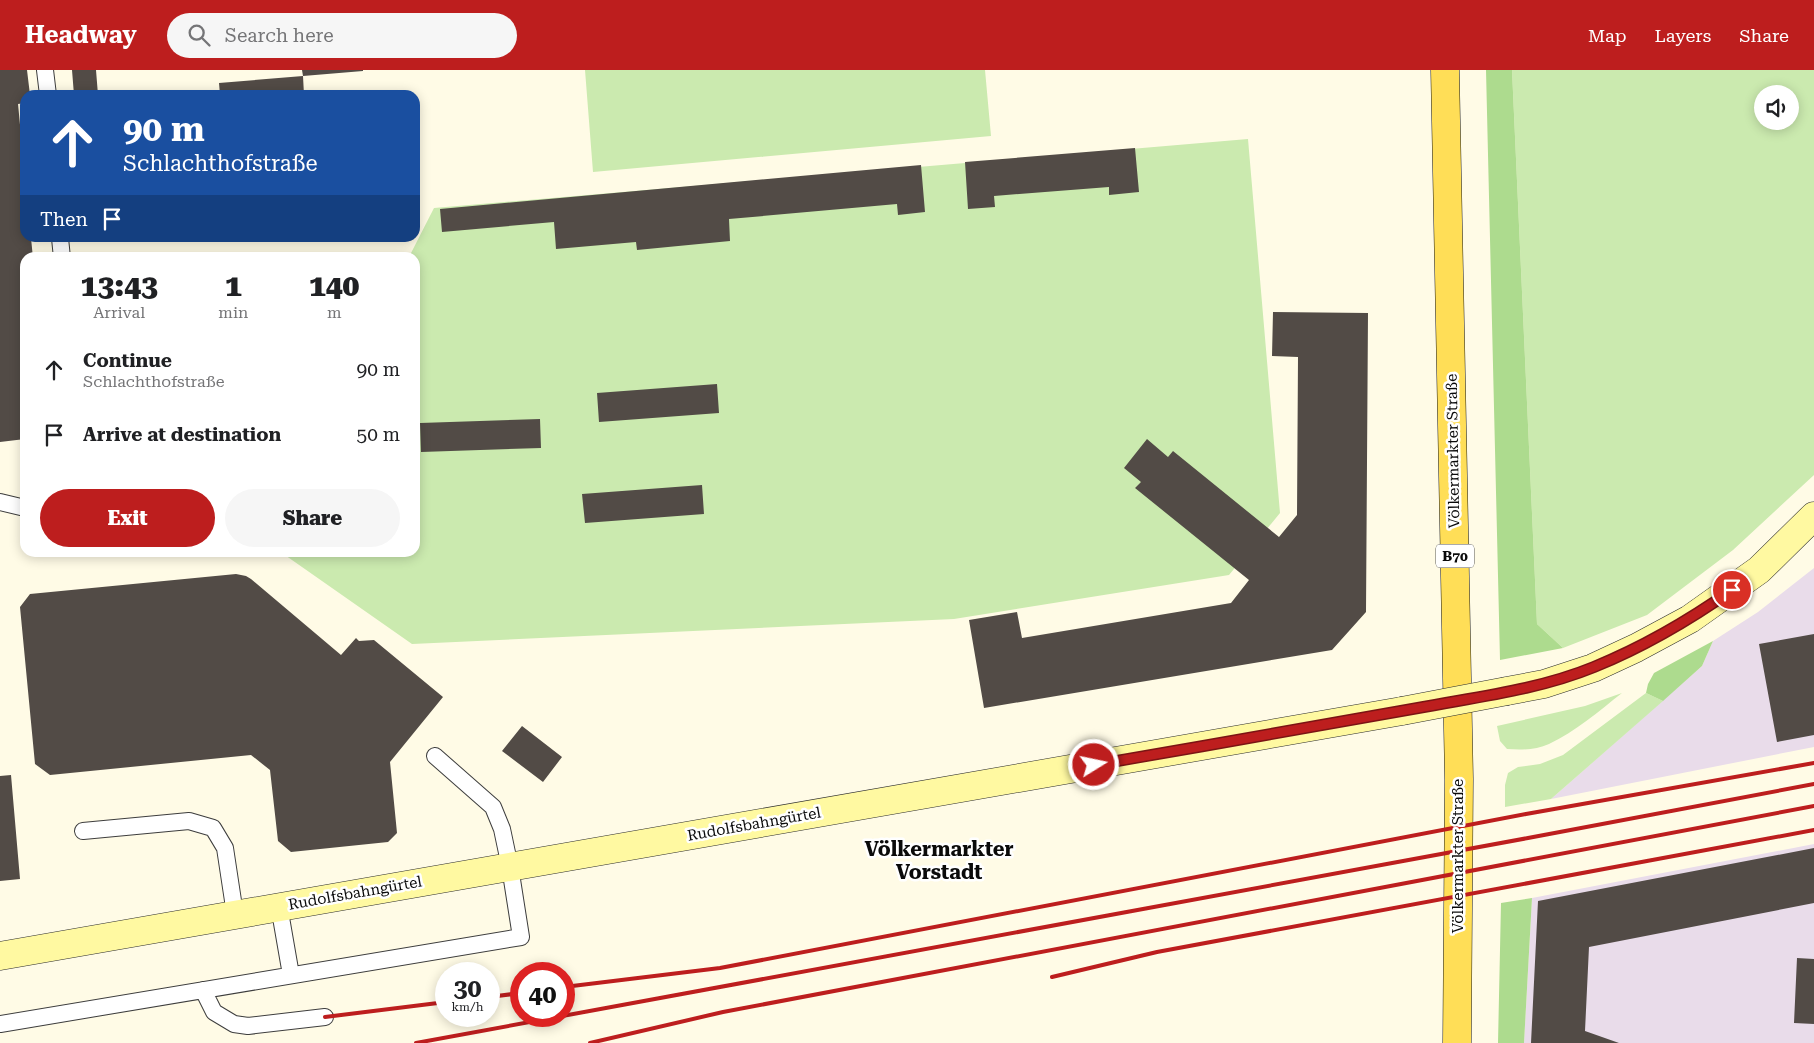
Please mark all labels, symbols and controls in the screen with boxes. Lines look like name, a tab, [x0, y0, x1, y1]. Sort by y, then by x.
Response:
search box	[167, 13, 517, 58]
text: Headway	[25, 21, 137, 49]
icon: search	[185, 21, 213, 49]
text: Search here	[225, 24, 334, 47]
text: Map	[1588, 25, 1627, 46]
text: Layers	[1655, 25, 1711, 46]
text: Share	[1739, 25, 1789, 46]
map controls	[1754, 85, 1799, 130]
button: sound	[1754, 85, 1799, 130]
text: 90 m	[123, 109, 205, 150]
icon: ahead	[40, 110, 105, 175]
text: Schlachthofstraße	[123, 151, 318, 176]
icon: arrive	[98, 205, 126, 233]
text: Then	[40, 208, 88, 231]
text: 13:43	[81, 268, 158, 303]
text: 1	[225, 268, 242, 303]
text: 140	[309, 268, 359, 303]
text: Arrival	[93, 303, 145, 322]
text: min	[218, 303, 248, 322]
text: m	[327, 303, 341, 322]
text: Continue	[83, 349, 172, 372]
icon: ahead	[40, 356, 68, 384]
text: 90 m	[357, 358, 400, 381]
text: Schlachthofstraße	[83, 372, 224, 391]
street label: Völkermarkter Straße	[1443, 374, 1463, 528]
icon: arrive	[40, 421, 68, 449]
text: Arrive at destination	[83, 423, 281, 446]
text: 50 m	[357, 423, 400, 446]
button: Exit	[40, 489, 215, 547]
button: Share	[225, 489, 400, 547]
road number: B70	[1436, 544, 1474, 568]
pin	[1711, 569, 1753, 611]
icon: arrive	[1718, 576, 1746, 604]
position arrow	[1067, 738, 1119, 790]
street label: Völkermarkter Straße	[1449, 779, 1467, 933]
street label: Rudolfsbahngürtel	[686, 803, 823, 845]
district label: Völkermarkter Vorstadt	[864, 837, 1014, 884]
street label: Rudolfsbahngürtel	[287, 872, 424, 914]
speed limit sign: 40	[510, 962, 575, 1027]
text: 30	[453, 974, 482, 1003]
text: km/h	[451, 1000, 484, 1014]

